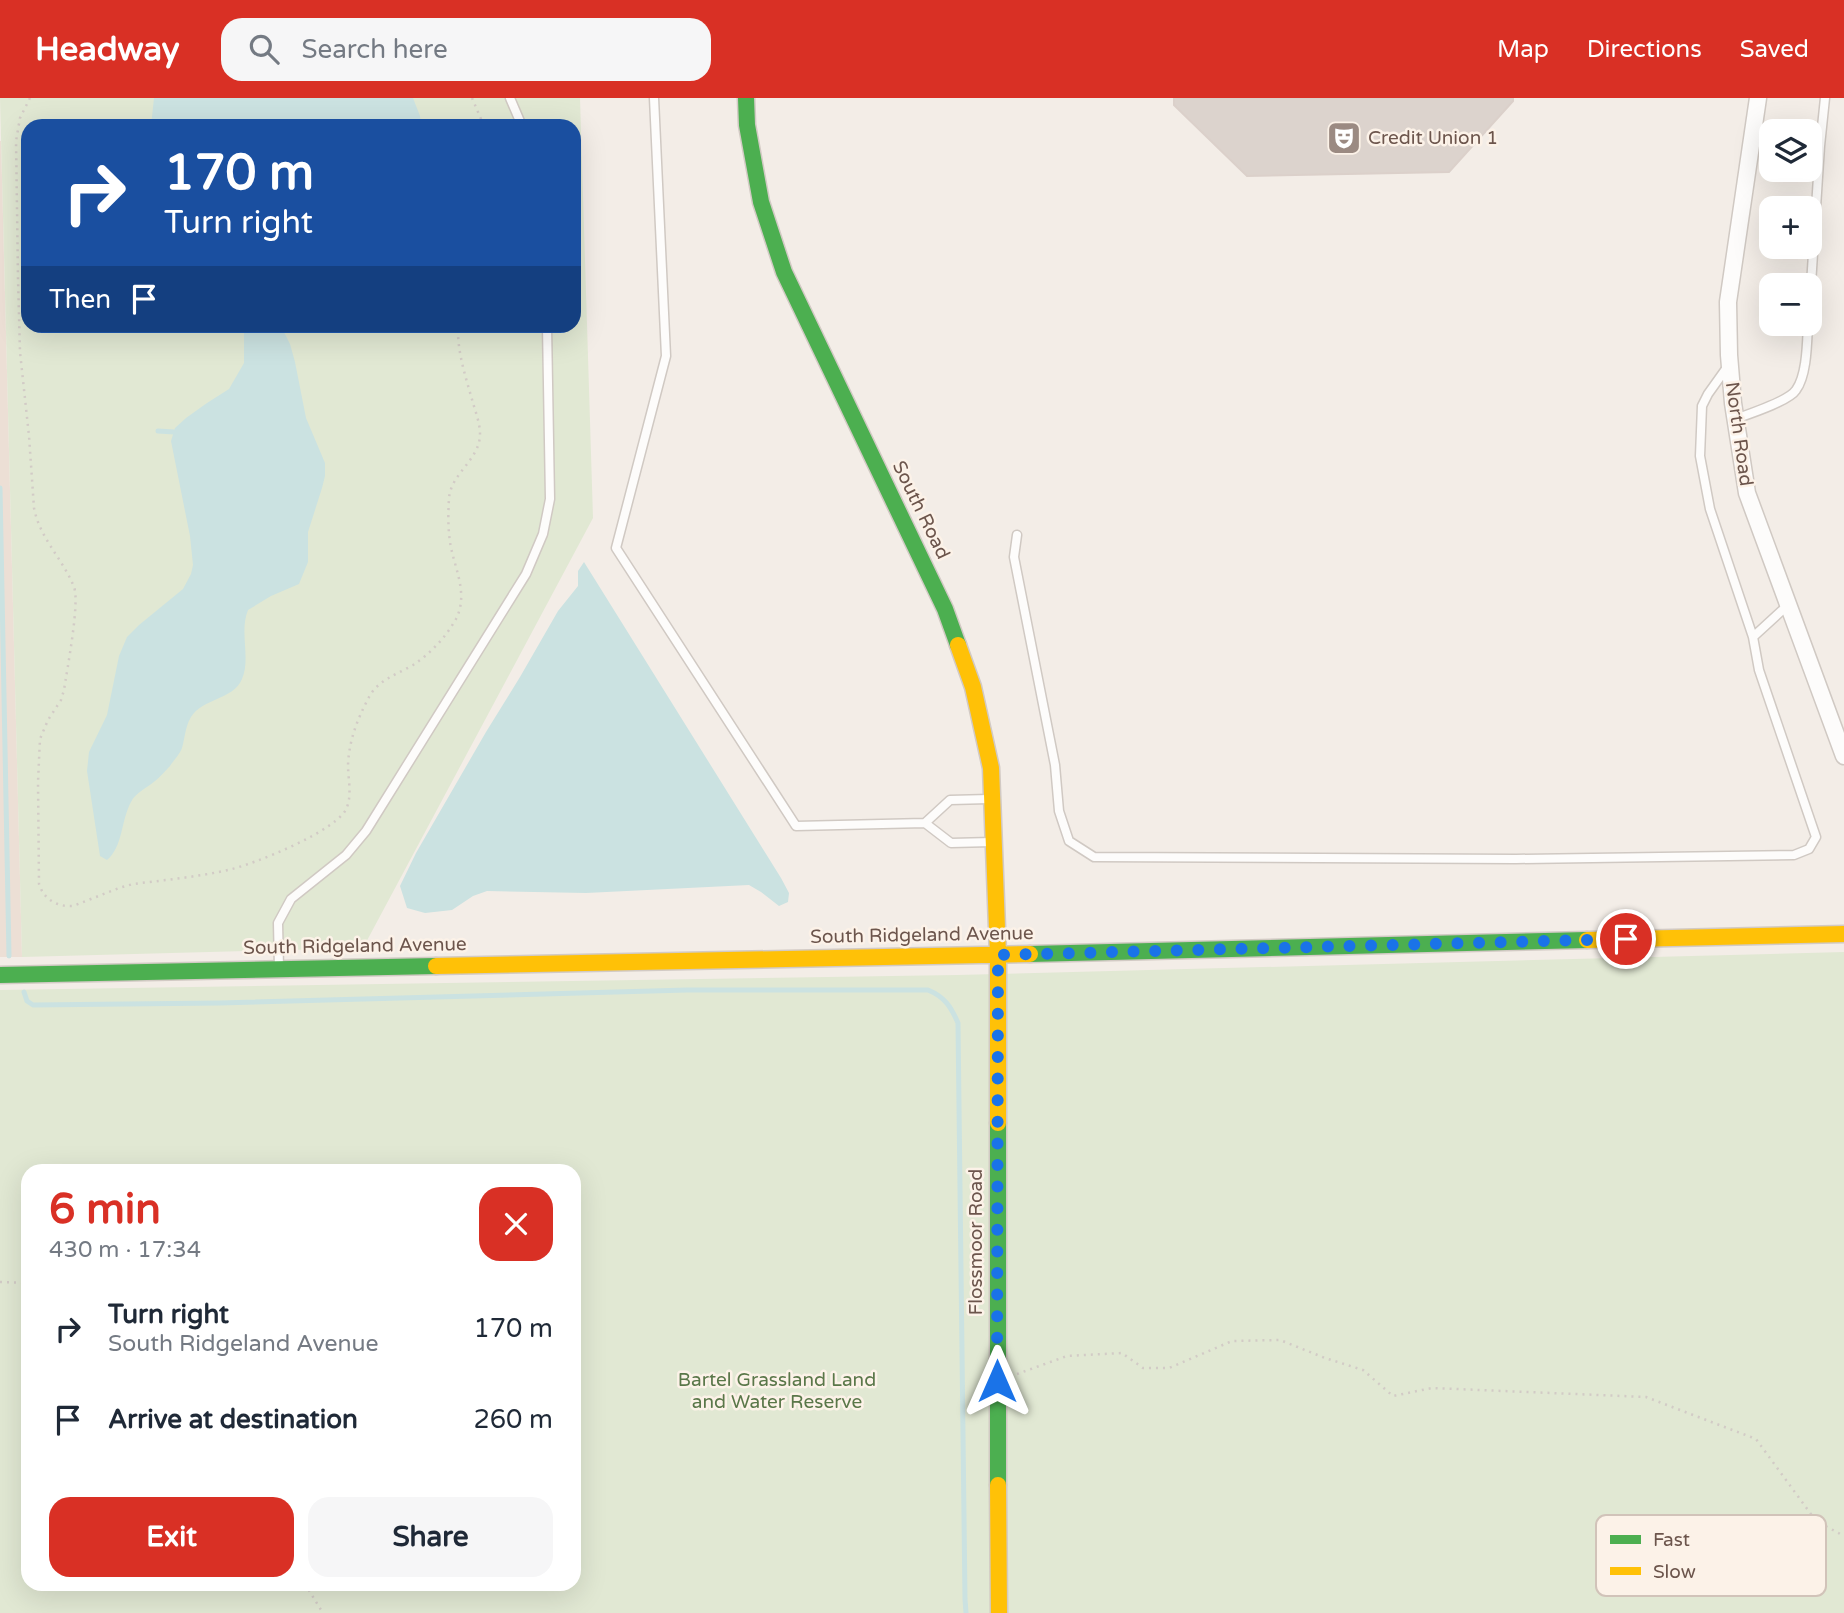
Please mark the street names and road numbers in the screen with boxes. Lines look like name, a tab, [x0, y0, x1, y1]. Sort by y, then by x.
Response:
street label: North Road	[1721, 380, 1757, 488]
street label: South Road	[888, 457, 954, 563]
street label: South Ridgeland Avenue	[810, 922, 1034, 948]
street label: South Ridgeland Avenue	[243, 933, 467, 959]
street label: Flossmoor Road	[965, 1169, 987, 1315]

